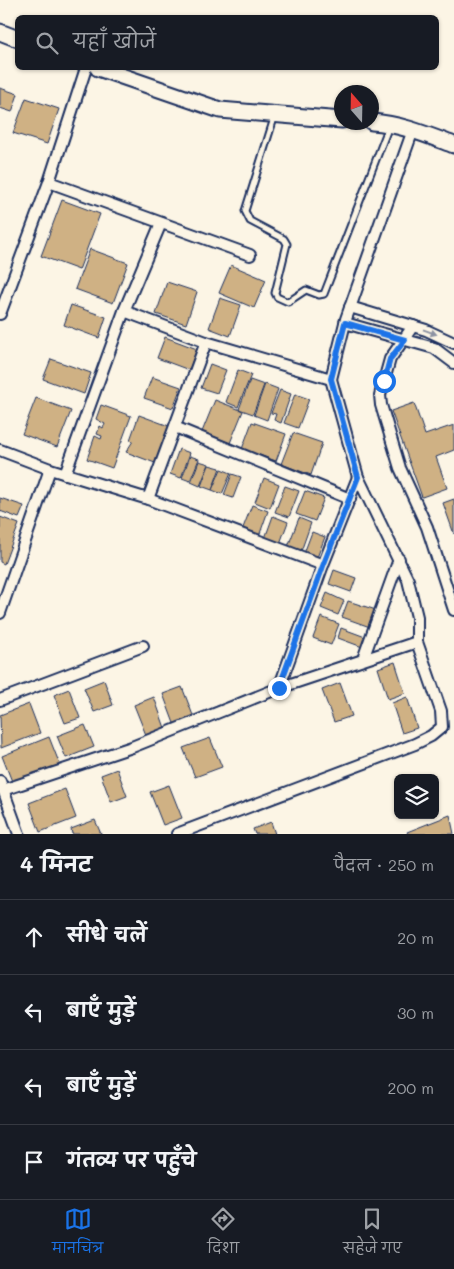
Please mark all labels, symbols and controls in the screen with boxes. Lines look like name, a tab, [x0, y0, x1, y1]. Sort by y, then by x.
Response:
search box	[15, 15, 439, 70]
text: यहाँ खोजें	[73, 28, 156, 53]
icon: search	[33, 29, 61, 57]
north arrow	[334, 85, 379, 130]
one-way arrow	[423, 328, 438, 336]
route start	[373, 370, 396, 393]
route end	[268, 677, 291, 700]
map controls	[394, 774, 439, 819]
button: layers	[394, 774, 439, 819]
text: 4 मिनट	[20, 850, 92, 877]
text: पैदल · 250 m	[334, 854, 434, 875]
text: सीधे चलें	[67, 922, 147, 947]
icon: ahead	[20, 923, 48, 951]
text: 20 m	[397, 927, 434, 948]
text: बाएँ मुड़ें	[67, 997, 136, 1022]
icon: left	[20, 998, 48, 1026]
text: 30 m	[397, 1002, 434, 1023]
text: बाएँ मुड़ें	[67, 1072, 136, 1097]
icon: left	[20, 1073, 48, 1101]
text: 200 m	[387, 1077, 434, 1098]
text: गंतव्य पर पहुँचे	[67, 1147, 196, 1172]
icon: arrive	[20, 1148, 48, 1176]
tab: मानचित्र	[52, 1205, 103, 1264]
tab: दिशा	[207, 1205, 239, 1264]
tab: सहेजे गए	[343, 1205, 402, 1264]

